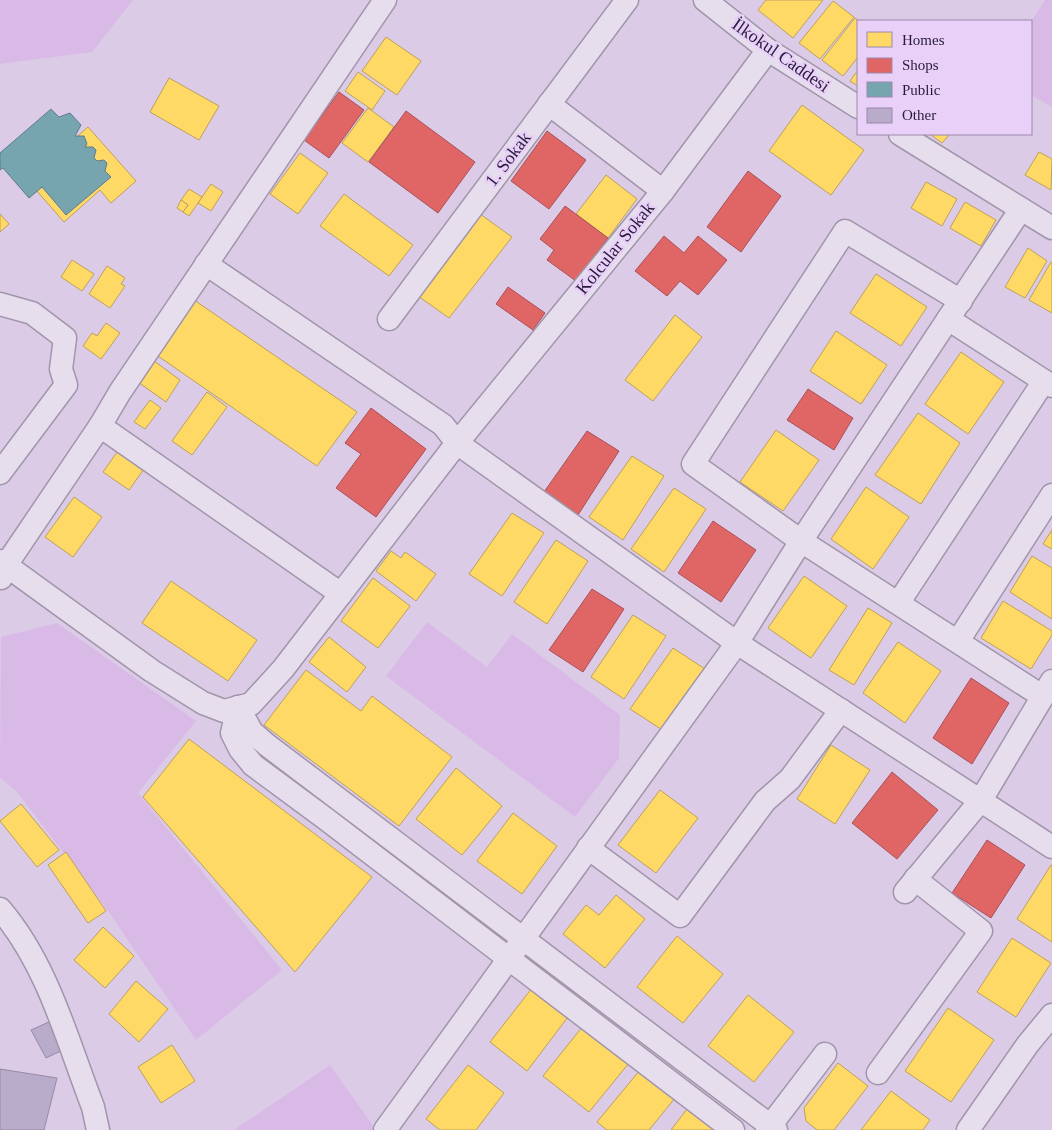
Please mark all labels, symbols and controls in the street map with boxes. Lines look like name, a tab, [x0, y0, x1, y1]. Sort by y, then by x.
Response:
street label: İlkokul Caddesi	[728, 14, 834, 96]
legend	[857, 20, 1032, 135]
text: Homes	[902, 32, 945, 48]
text: Shops	[902, 57, 939, 73]
text: Public	[902, 82, 941, 98]
text: Other	[902, 107, 936, 123]
street label: 1. Sokak	[481, 128, 535, 190]
street label: Kolcular Sokak	[572, 198, 658, 298]

